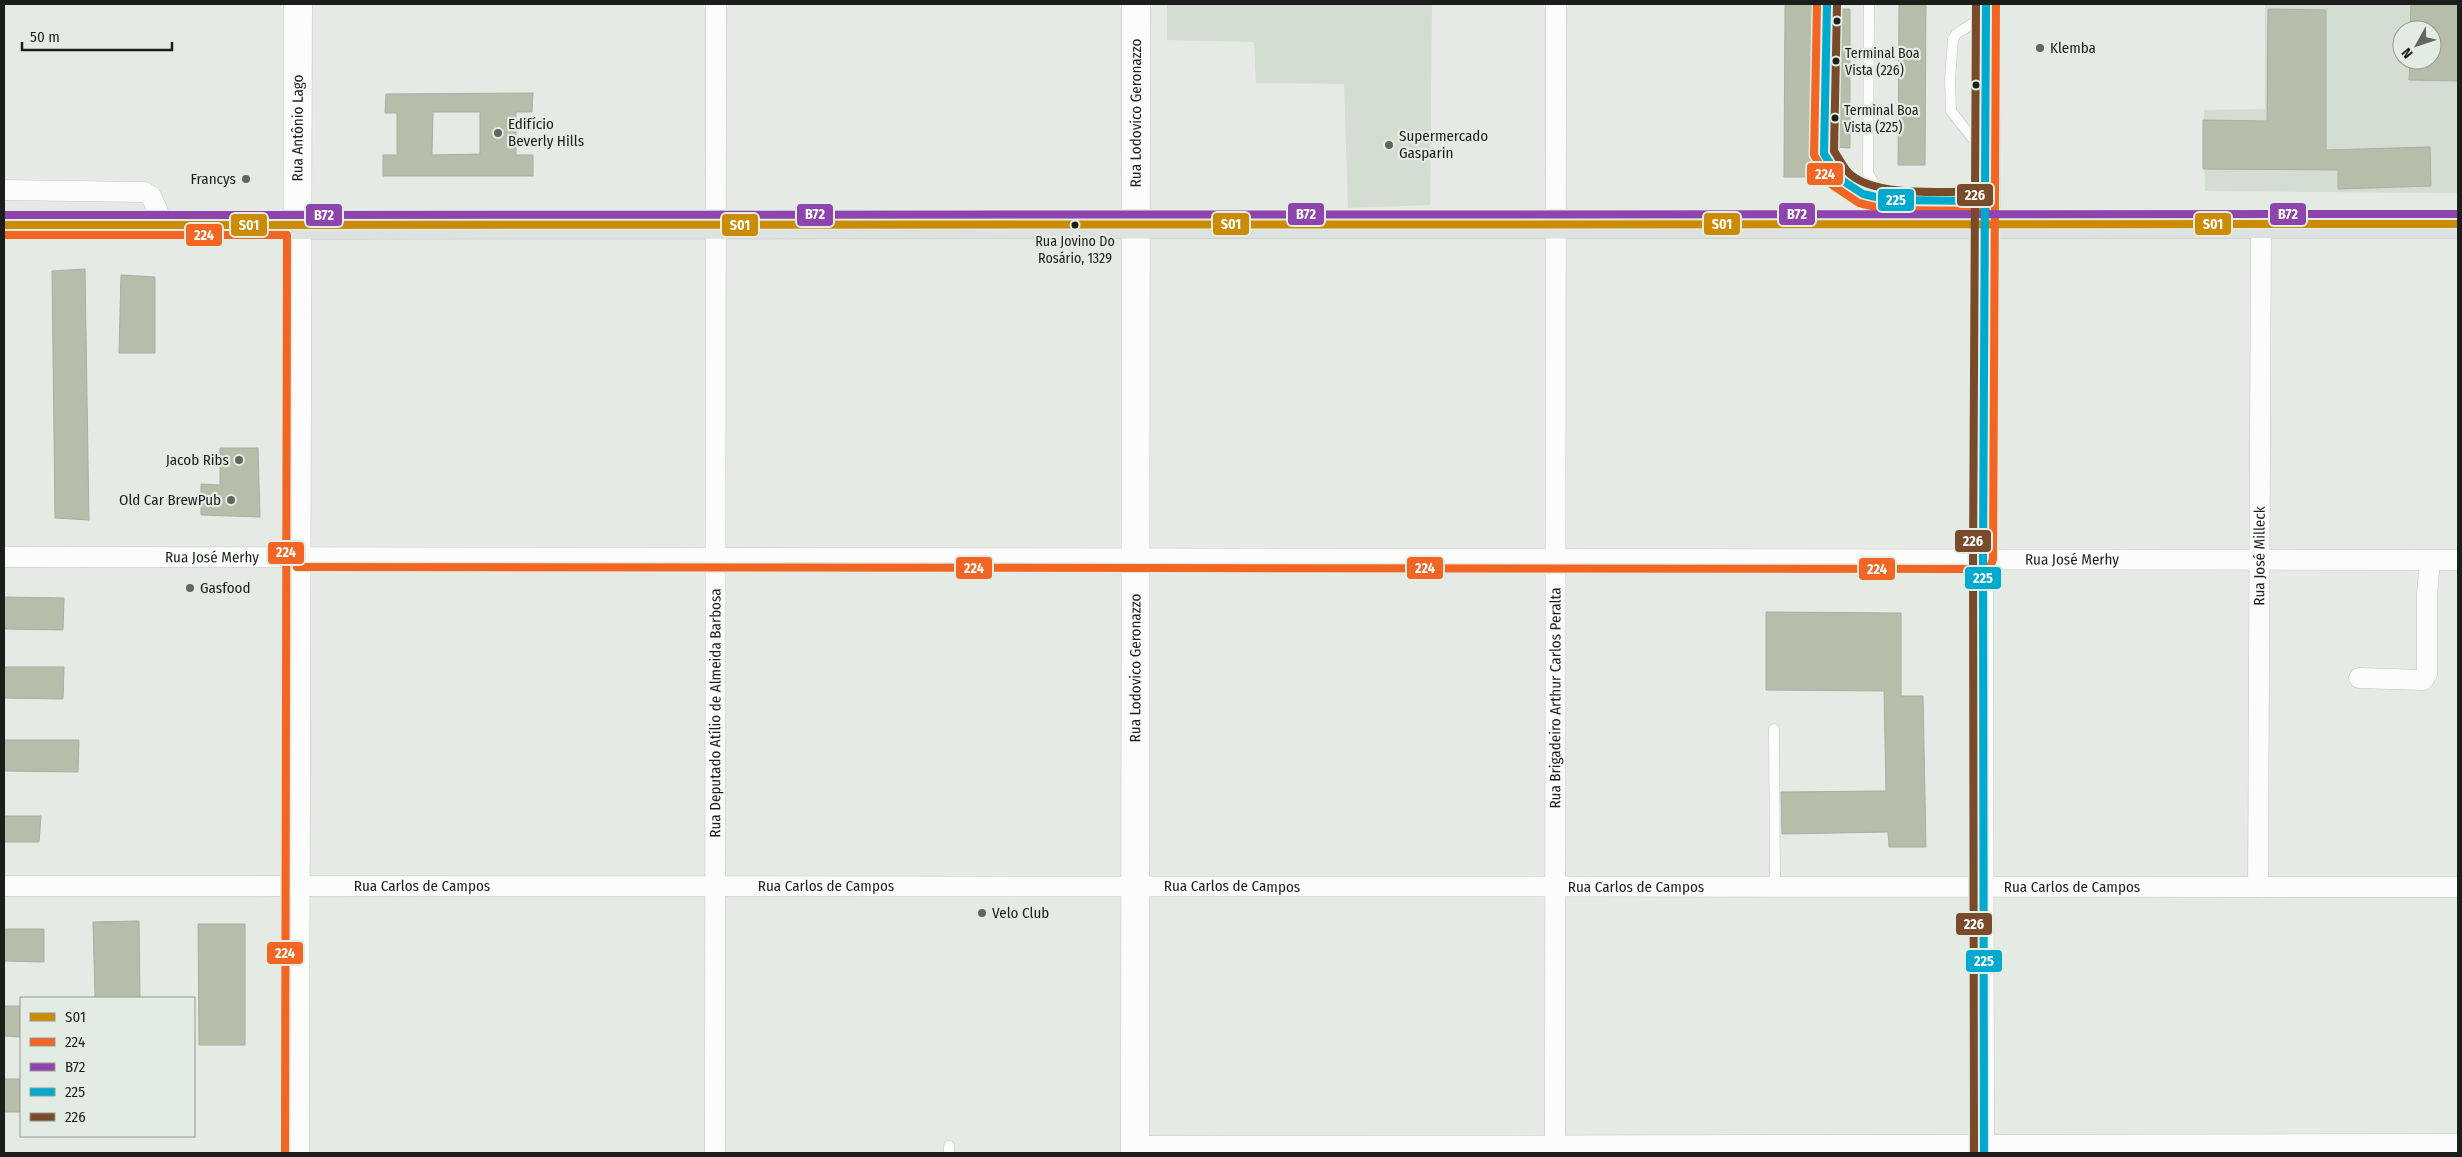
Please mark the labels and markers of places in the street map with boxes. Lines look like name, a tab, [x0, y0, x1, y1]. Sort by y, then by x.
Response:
unlabelled marker	[1832, 16, 1842, 26]
place label: Klemba	[2050, 39, 2096, 57]
marker: Klemba	[2034, 42, 2046, 54]
place label: Terminal Boa Vista (226)	[1845, 45, 1920, 79]
marker: Terminal Boa Vista (226)	[1831, 56, 1841, 66]
unlabelled marker	[1971, 80, 1981, 90]
place label: Terminal Boa Vista (225)	[1844, 102, 1919, 136]
marker: Terminal Boa Vista (225)	[1830, 113, 1840, 123]
place label: Edifício Beverly Hills	[508, 115, 584, 150]
marker: Edifício Beverly Hills	[492, 127, 504, 139]
place label: Supermercado Gasparin	[1399, 127, 1488, 162]
marker: Supermercado Gasparin	[1383, 139, 1395, 151]
place label: Francys	[191, 170, 236, 188]
marker: Francys	[240, 173, 252, 185]
marker: Rua Jovino Do Rosário, 1329	[1070, 220, 1080, 230]
place label: Rua Jovino Do Rosário, 1329	[1035, 233, 1115, 267]
place label: Jacob Ribs	[166, 451, 229, 469]
marker: Jacob Ribs	[233, 454, 245, 466]
place label: Old Car BrewPub	[119, 491, 221, 509]
marker: Old Car BrewPub	[225, 494, 237, 506]
place label: Gasfood	[200, 579, 251, 597]
marker: Gasfood	[184, 582, 196, 594]
place label: Velo Club	[992, 904, 1049, 922]
marker: Velo Club	[976, 907, 988, 919]

